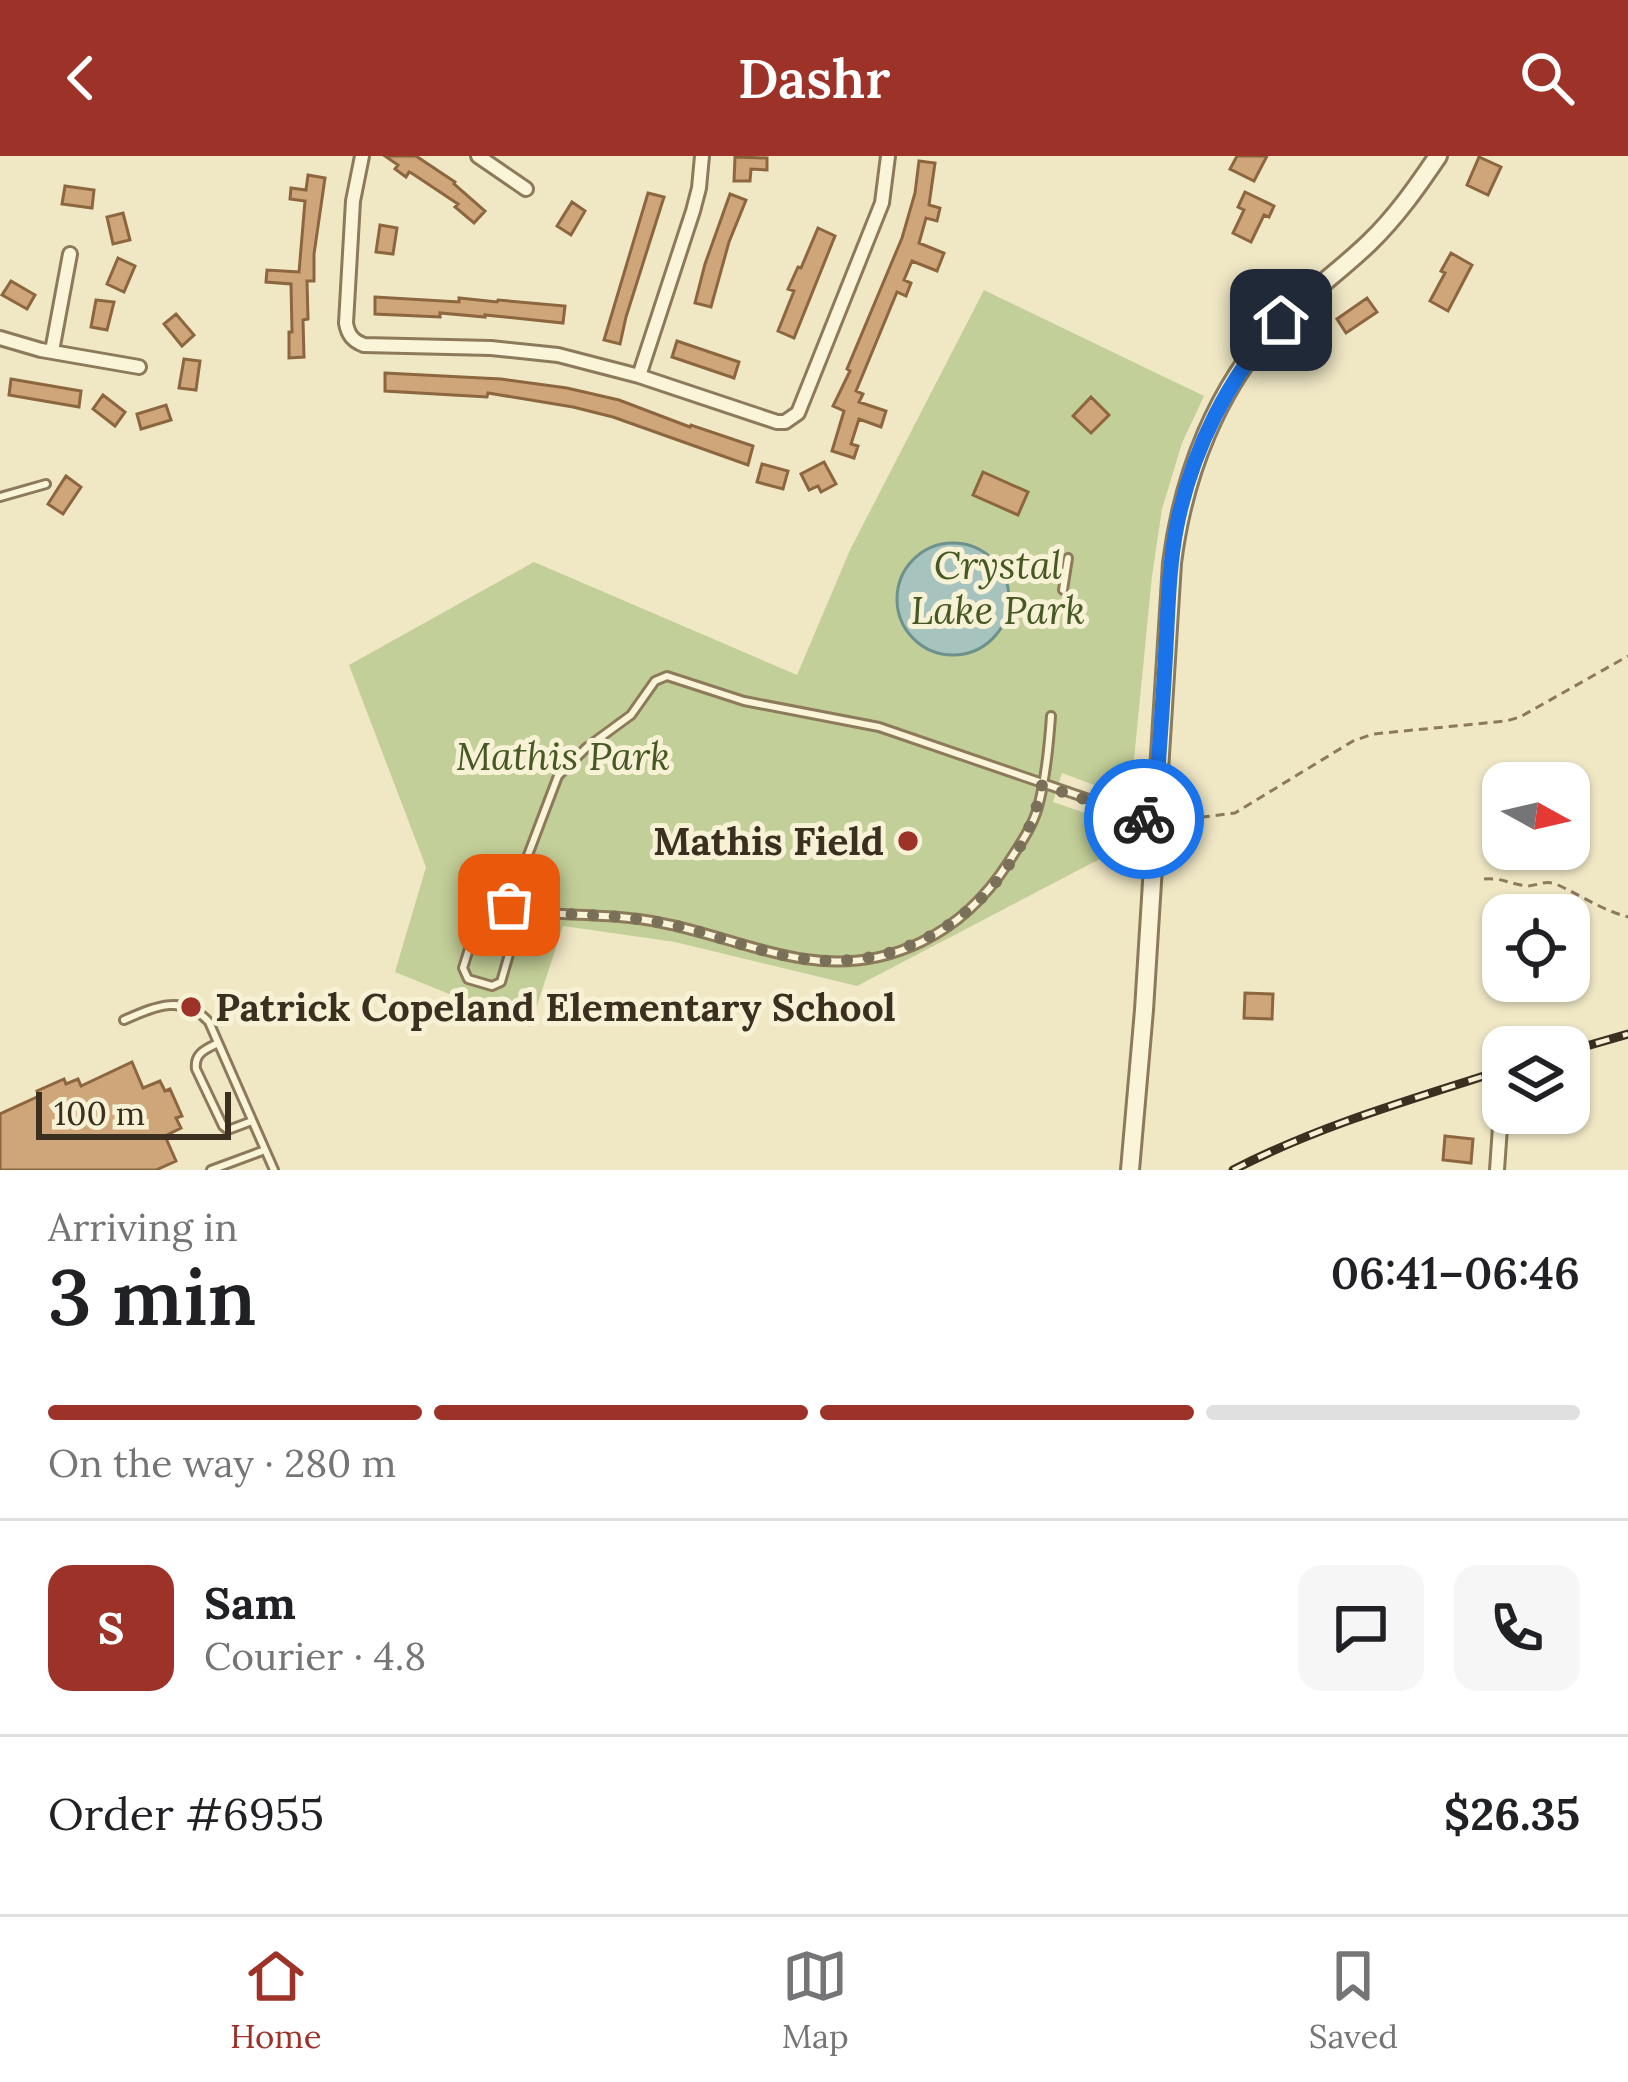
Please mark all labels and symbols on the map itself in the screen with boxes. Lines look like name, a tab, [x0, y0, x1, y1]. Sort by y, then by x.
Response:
pin	[1230, 269, 1332, 371]
park label: Crystal Lake Park	[911, 540, 1085, 635]
park label: Mathis Park	[456, 731, 670, 781]
courier	[1084, 759, 1204, 879]
north arrow	[1482, 762, 1590, 870]
place label: Mathis Field	[653, 816, 884, 866]
marker: Mathis Field	[895, 828, 921, 854]
pin	[458, 854, 560, 956]
place label: Patrick Copeland Elementary School	[215, 982, 896, 1032]
marker: Patrick Copeland Elementary School	[178, 994, 204, 1020]
scale bar	[36, 1086, 231, 1139]

